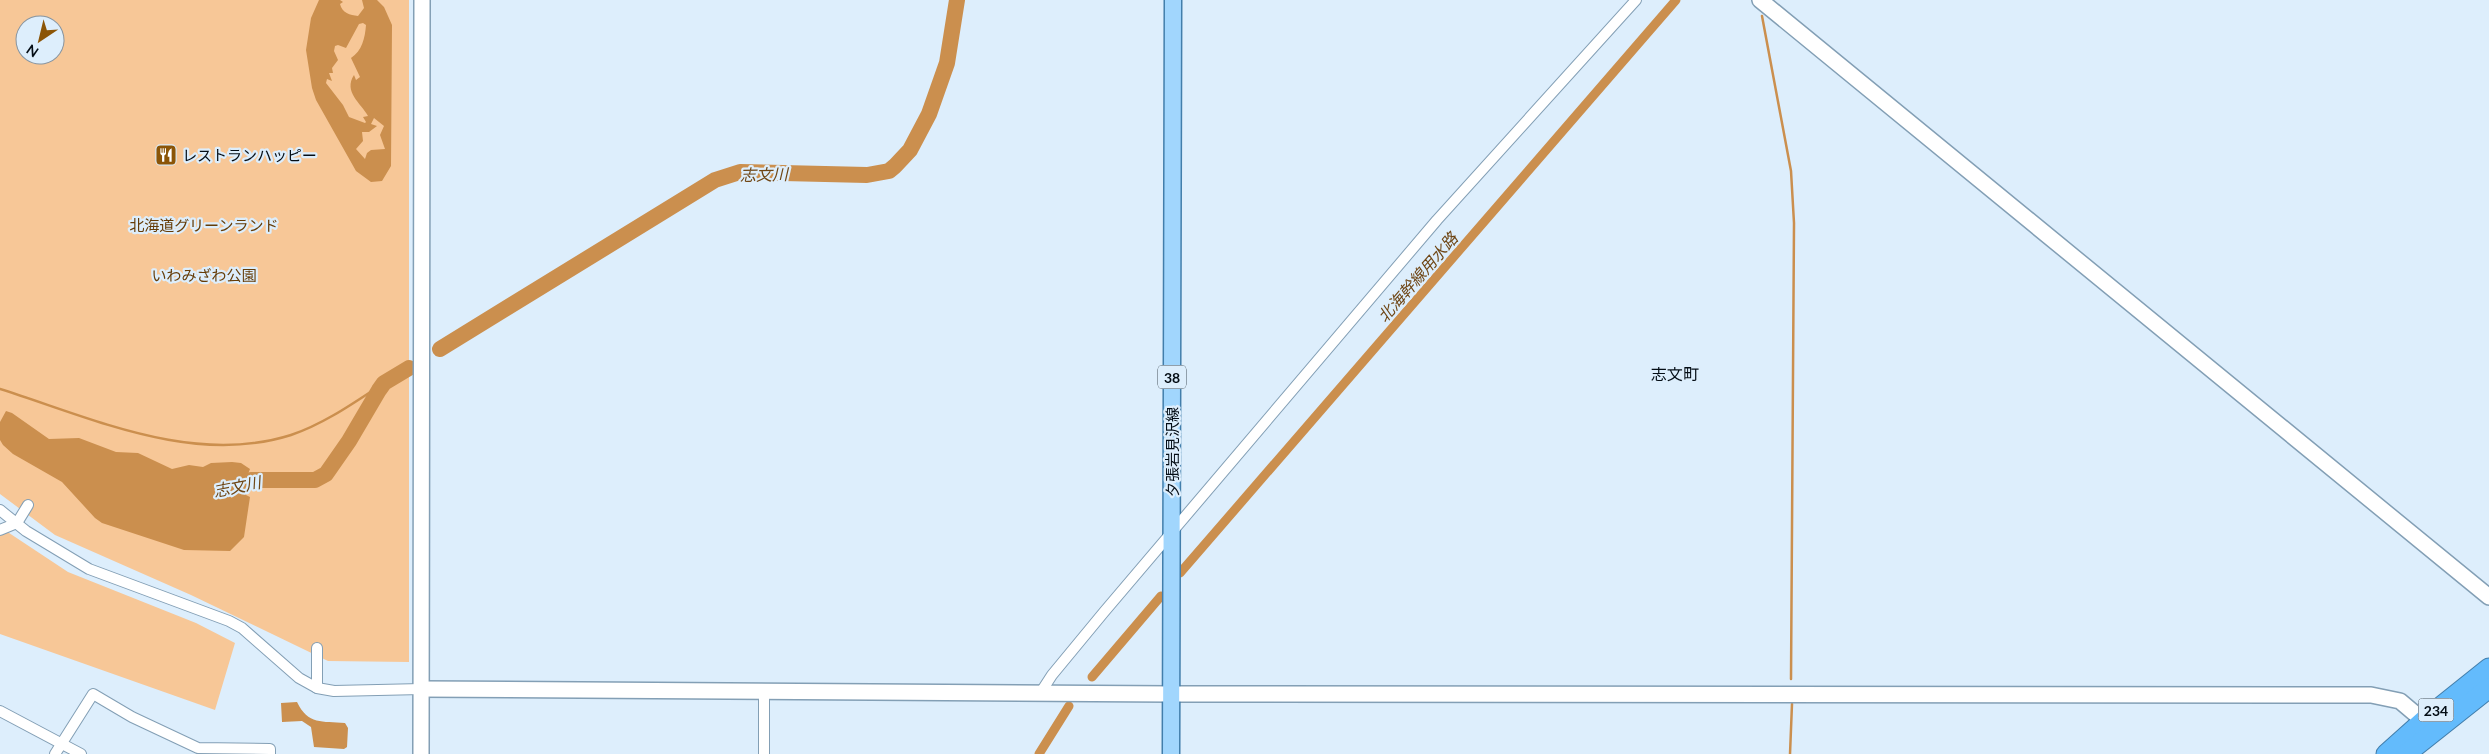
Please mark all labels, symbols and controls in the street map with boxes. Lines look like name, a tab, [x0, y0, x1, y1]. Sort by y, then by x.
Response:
north arrow	[15, 15, 65, 65]
text: N	[23, 41, 42, 61]
restaurant icon: レストランハッピー	[154, 143, 178, 167]
place label: レストランハッピー	[182, 146, 317, 164]
water label: 志文川	[740, 164, 790, 184]
park label: 北海道グリーンランド	[129, 216, 279, 234]
water label: 北海幹線用水路	[1373, 227, 1462, 326]
park label: いわみざわ公園	[151, 266, 257, 284]
district label: 志文町	[1651, 364, 1699, 383]
road number: 38	[1158, 366, 1186, 388]
street label: 夕張岩見沢線	[1163, 407, 1181, 497]
water label: 志文川	[212, 472, 264, 500]
road number: 234	[2418, 698, 2454, 722]

